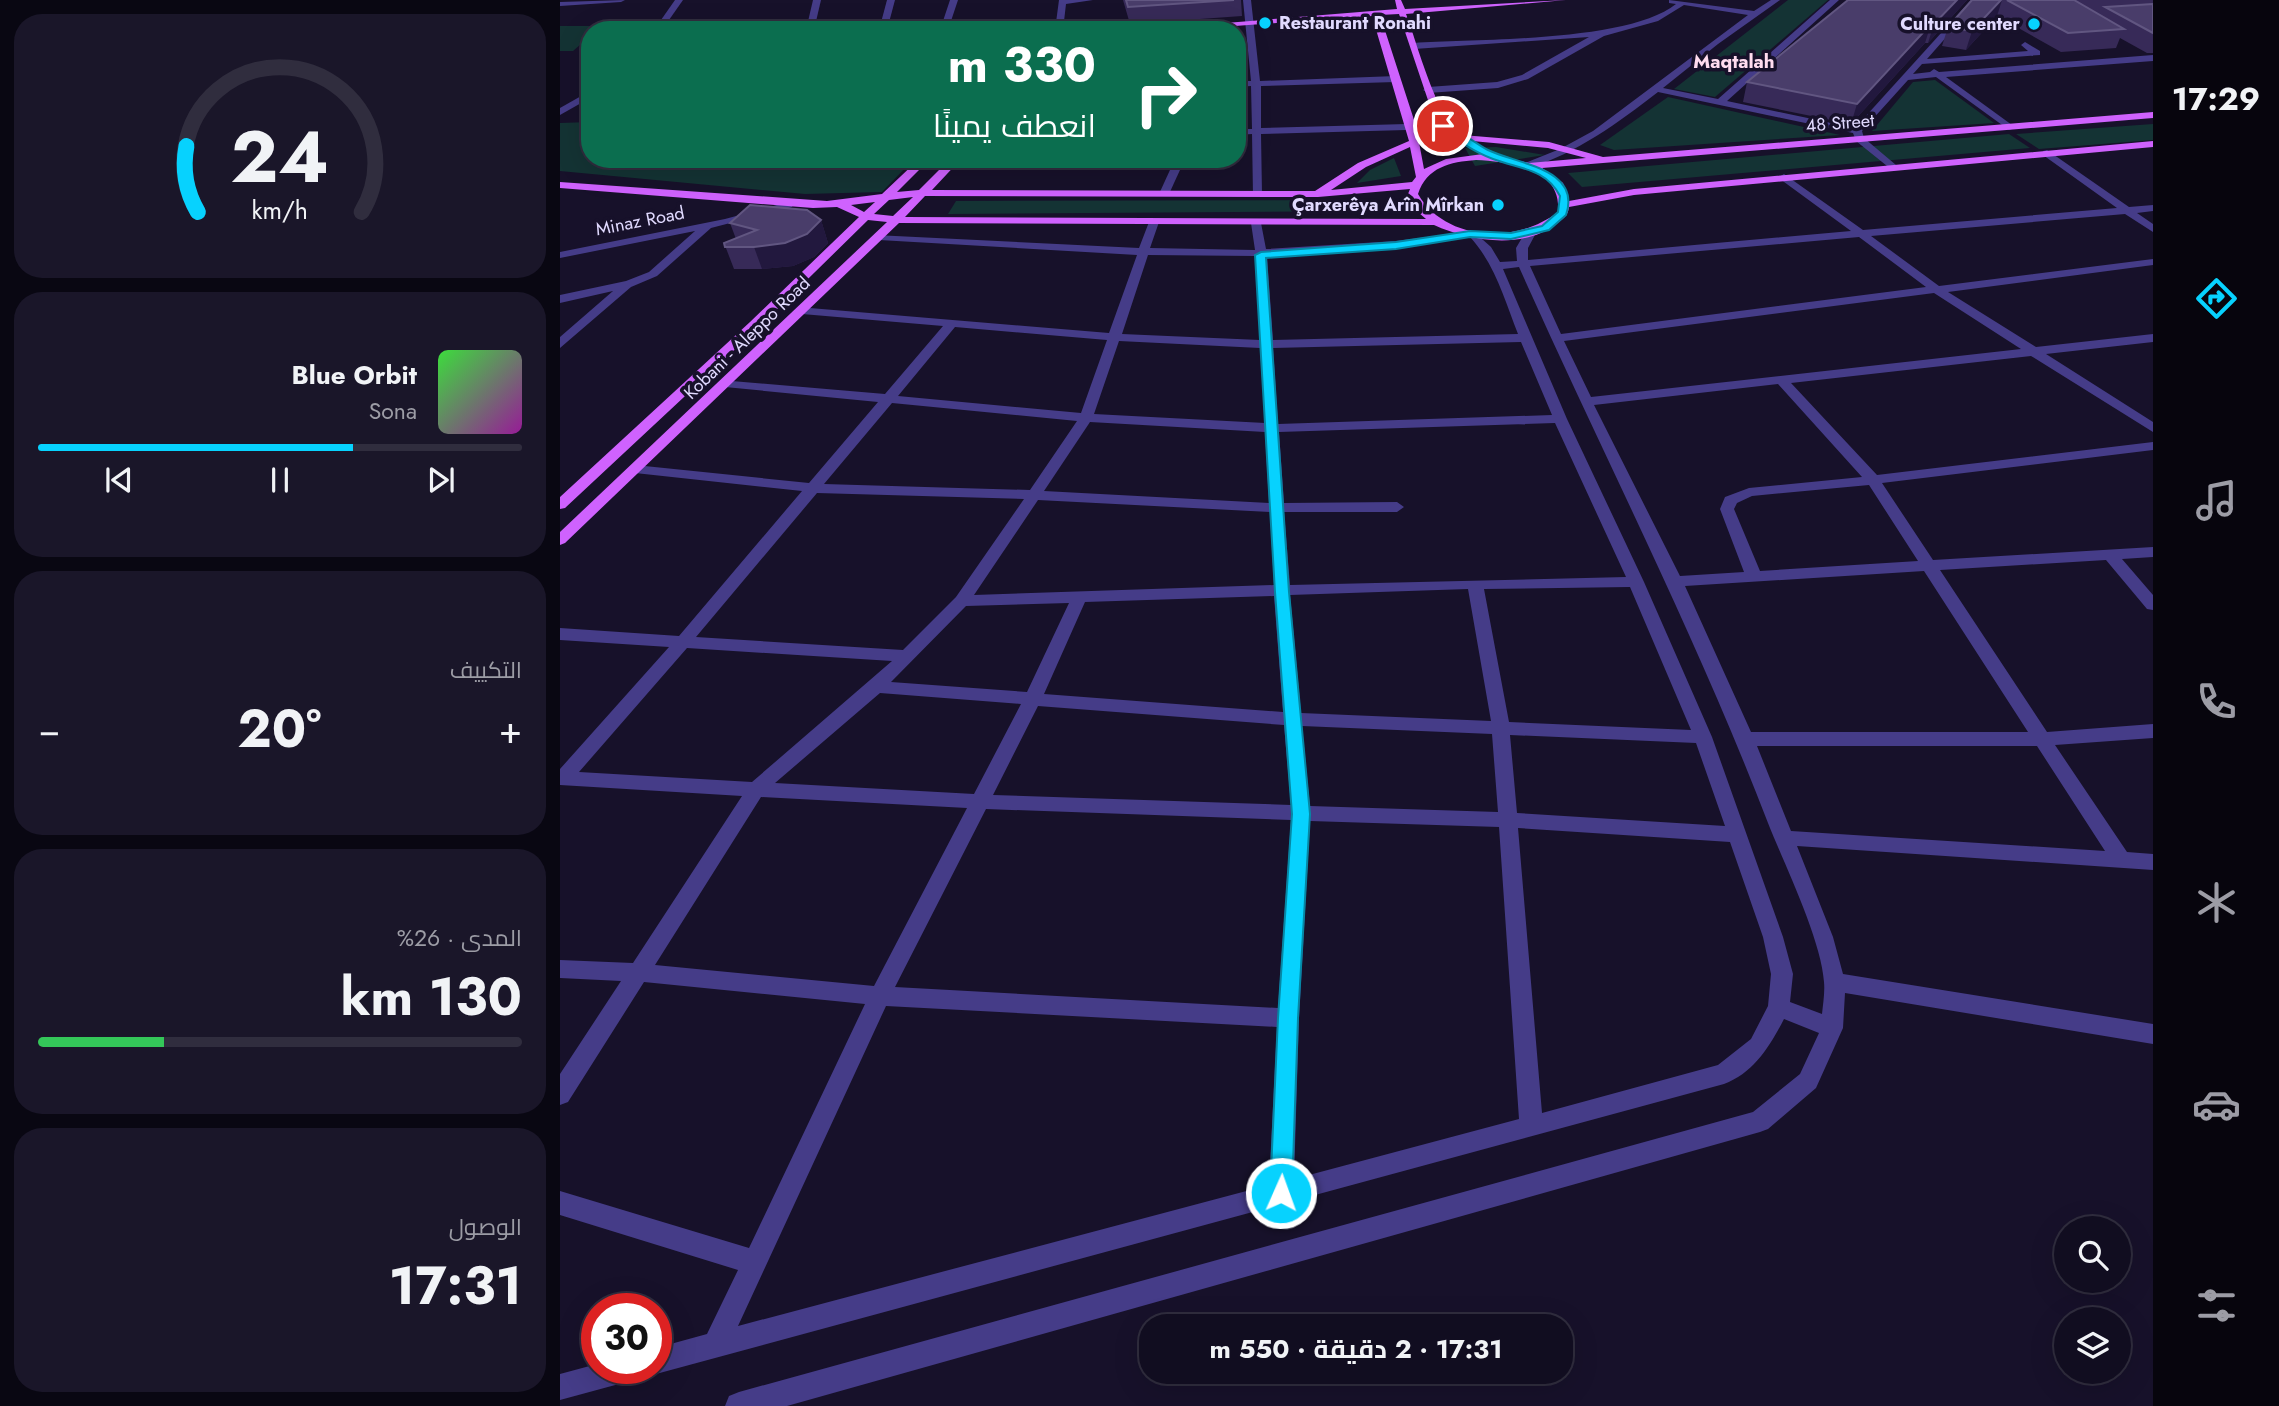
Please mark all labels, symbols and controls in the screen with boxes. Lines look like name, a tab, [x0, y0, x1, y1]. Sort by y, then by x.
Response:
place label: Restaurant Ronahi	[1279, 10, 1431, 36]
place label: Culture center	[1900, 11, 2021, 37]
marker: Restaurant Ronahi	[1257, 15, 1273, 31]
marker: Culture center	[2026, 16, 2042, 32]
text: 330 m	[948, 30, 1096, 100]
district label: Maqtalah	[1693, 48, 1775, 75]
icon: right	[1120, 49, 1211, 140]
text: 17:29	[2172, 76, 2260, 122]
pin	[1413, 96, 1473, 156]
text: انعطف يمينًا	[933, 103, 1096, 149]
text: 24	[231, 105, 329, 210]
icon: arrive	[1424, 107, 1462, 145]
street label: 48 Street	[1805, 107, 1876, 139]
text: km/h	[252, 192, 308, 228]
place label: Çarxerêya Arîn Mîrkan	[1292, 192, 1484, 218]
marker: Çarxerêya Arîn Mîrkan	[1490, 197, 1506, 213]
street label: Minaz Road	[593, 200, 687, 242]
street label: Kobani - Aleppo Road	[678, 271, 816, 405]
icon: directions	[2192, 274, 2241, 323]
text: Blue Orbit	[292, 356, 417, 394]
text: Sona	[369, 394, 417, 428]
icon: previous	[100, 461, 138, 499]
icon: pause	[261, 461, 299, 499]
icon: next	[422, 461, 460, 499]
icon: music	[2192, 476, 2241, 525]
text: التكييف	[450, 653, 522, 687]
icon: phone	[2192, 677, 2241, 726]
text: 20°	[238, 691, 322, 767]
text: −	[38, 702, 60, 757]
text: +	[499, 702, 522, 757]
icon: climate	[2192, 878, 2241, 927]
text: المدى · 26%	[397, 921, 522, 955]
text: 130 km	[341, 959, 522, 1035]
icon: car	[2192, 1080, 2241, 1129]
position arrow	[1244, 1156, 1318, 1230]
text: الوصول	[449, 1210, 522, 1244]
map controls	[2054, 1216, 2131, 1384]
button: search	[2054, 1216, 2131, 1293]
text: 17:31	[389, 1248, 522, 1324]
icon: filters	[2192, 1281, 2241, 1330]
speed limit sign: 30	[581, 1293, 672, 1384]
button: layers	[2054, 1307, 2131, 1384]
text: 17:31 · 2 دقيقة · 550 m	[1210, 1330, 1502, 1368]

